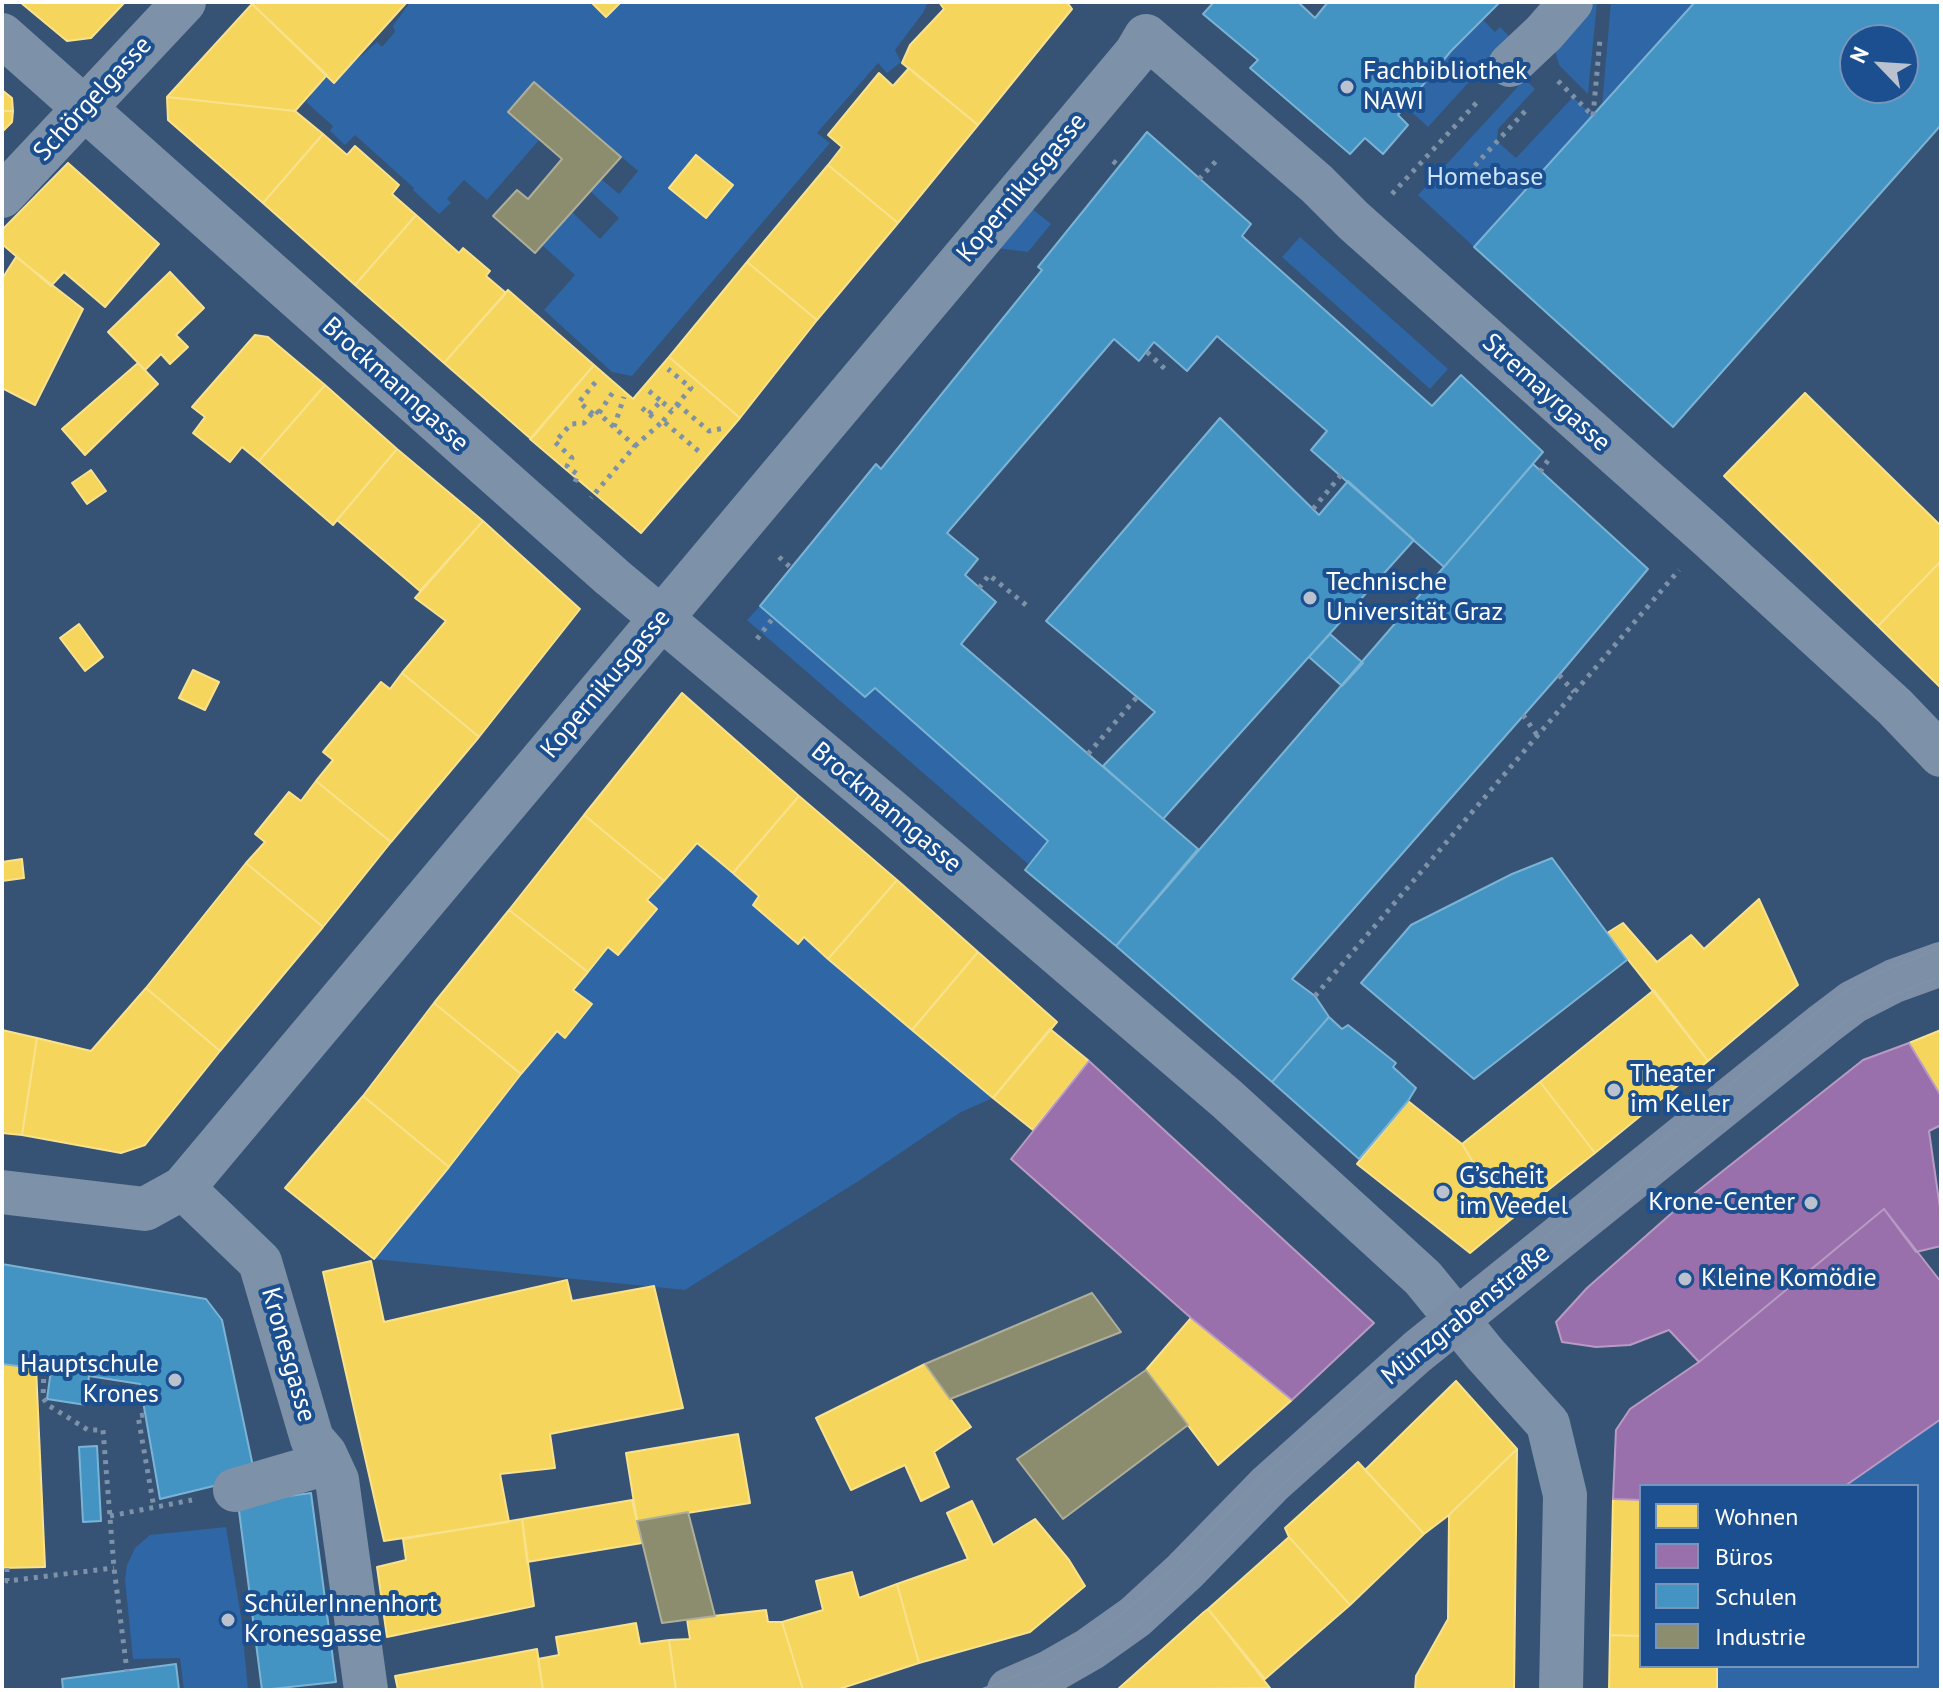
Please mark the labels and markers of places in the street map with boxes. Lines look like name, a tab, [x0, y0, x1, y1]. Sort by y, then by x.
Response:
place label: Fachbibliothek NAWI	[1363, 56, 1528, 118]
marker: Fachbibliothek NAWI	[1338, 78, 1356, 96]
place label: Technische Universität Graz	[1326, 567, 1503, 628]
marker: Technische Universität Graz	[1301, 589, 1319, 607]
place label: Theater im Keller	[1630, 1059, 1730, 1120]
marker: Theater im Keller	[1605, 1081, 1623, 1099]
place label: G’scheit im Veedel	[1459, 1161, 1568, 1222]
marker: G’scheit im Veedel	[1434, 1183, 1452, 1201]
place label: Krone-Center	[1648, 1187, 1795, 1219]
marker: Krone-Center	[1802, 1194, 1820, 1212]
place label: Kleine Komödie	[1701, 1263, 1877, 1295]
marker: Kleine Komödie	[1676, 1270, 1694, 1288]
place label: Hauptschule Krones	[20, 1349, 159, 1410]
marker: Hauptschule Krones	[166, 1371, 184, 1389]
place label: SchülerInnenhort Kronesgasse	[244, 1589, 437, 1650]
marker: SchülerInnenhort Kronesgasse	[219, 1611, 237, 1629]

